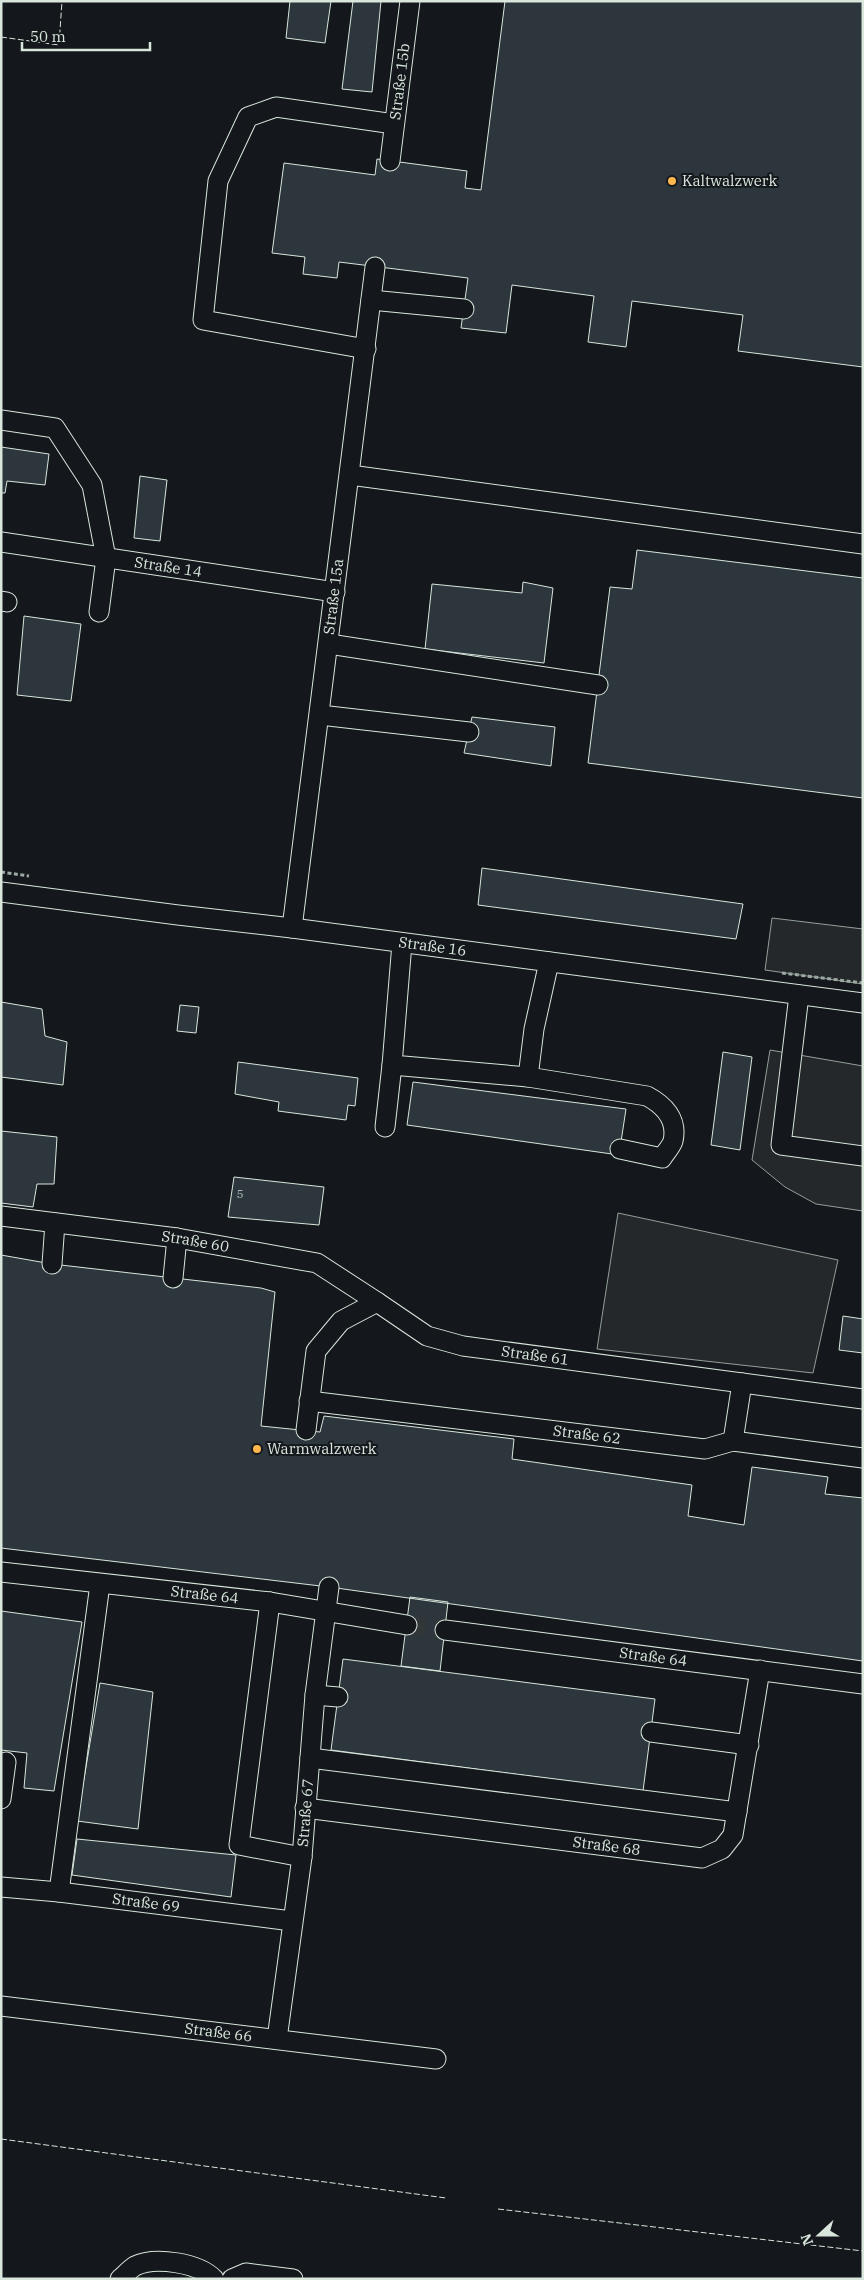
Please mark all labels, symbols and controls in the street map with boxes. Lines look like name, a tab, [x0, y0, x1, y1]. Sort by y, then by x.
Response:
scale bar	[22, 20, 150, 52]
text: 50 m	[30, 27, 66, 46]
street label: Straße 15b	[385, 42, 414, 121]
place label: Kaltwalzwerk	[682, 171, 777, 190]
marker: Kaltwalzwerk	[666, 175, 678, 187]
street label: Straße 14	[133, 552, 203, 581]
street label: Straße 15a	[319, 557, 347, 636]
street label: Straße 16	[398, 932, 468, 960]
house number: 5	[236, 1186, 244, 1201]
street label: Straße 60	[161, 1226, 231, 1256]
street label: Straße 61	[500, 1341, 570, 1369]
street label: Straße 62	[552, 1421, 622, 1448]
place label: Warmwalzwerk	[267, 1439, 377, 1458]
marker: Warmwalzwerk	[251, 1443, 263, 1455]
street label: Straße 64	[170, 1581, 240, 1607]
street label: Straße 64	[618, 1643, 688, 1670]
street label: Straße 67	[293, 1778, 317, 1848]
street label: Straße 68	[572, 1832, 642, 1859]
street label: Straße 69	[111, 1889, 181, 1916]
street label: Straße 66	[183, 2018, 253, 2046]
north arrow	[794, 2210, 844, 2260]
text: N	[796, 2231, 817, 2248]

